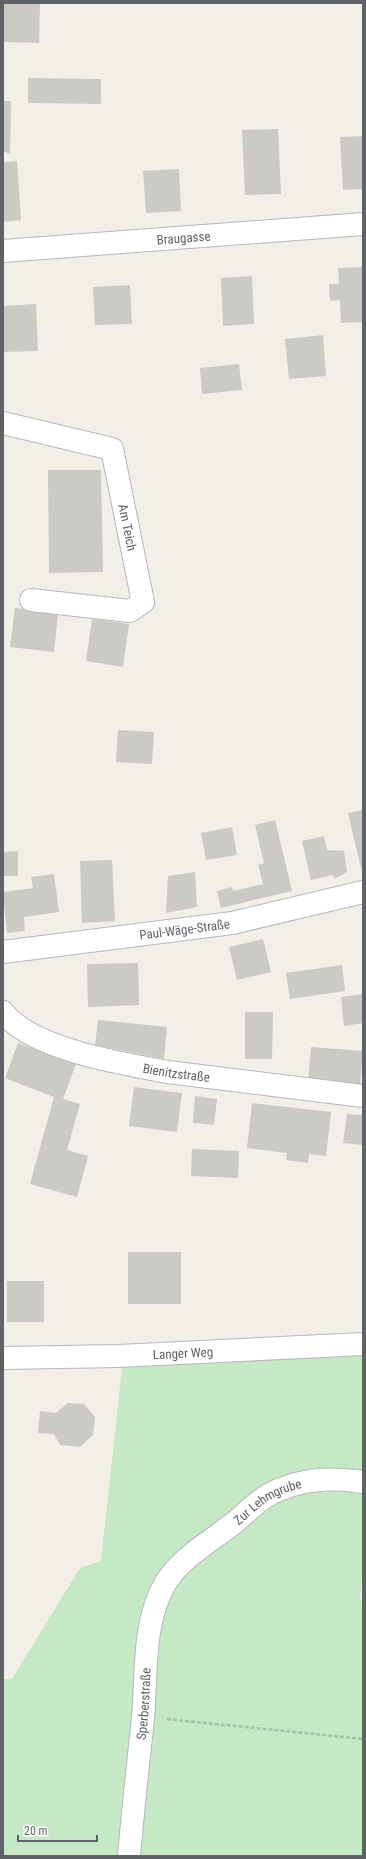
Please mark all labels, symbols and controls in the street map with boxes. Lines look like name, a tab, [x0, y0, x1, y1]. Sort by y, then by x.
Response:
street label: Braugasse	[156, 228, 211, 247]
street label: Am Teich	[116, 503, 140, 552]
street label: Paul-Wäge-Straße	[138, 916, 231, 942]
street label: Bienitzstraße	[142, 1060, 211, 1085]
street label: Langer Weg	[152, 1344, 213, 1362]
street label: Zur Lehmgrube	[230, 1476, 303, 1528]
street label: Sperberstraße	[133, 1667, 153, 1741]
scale bar	[18, 1817, 97, 1843]
text: 20 m	[24, 1824, 48, 1838]

